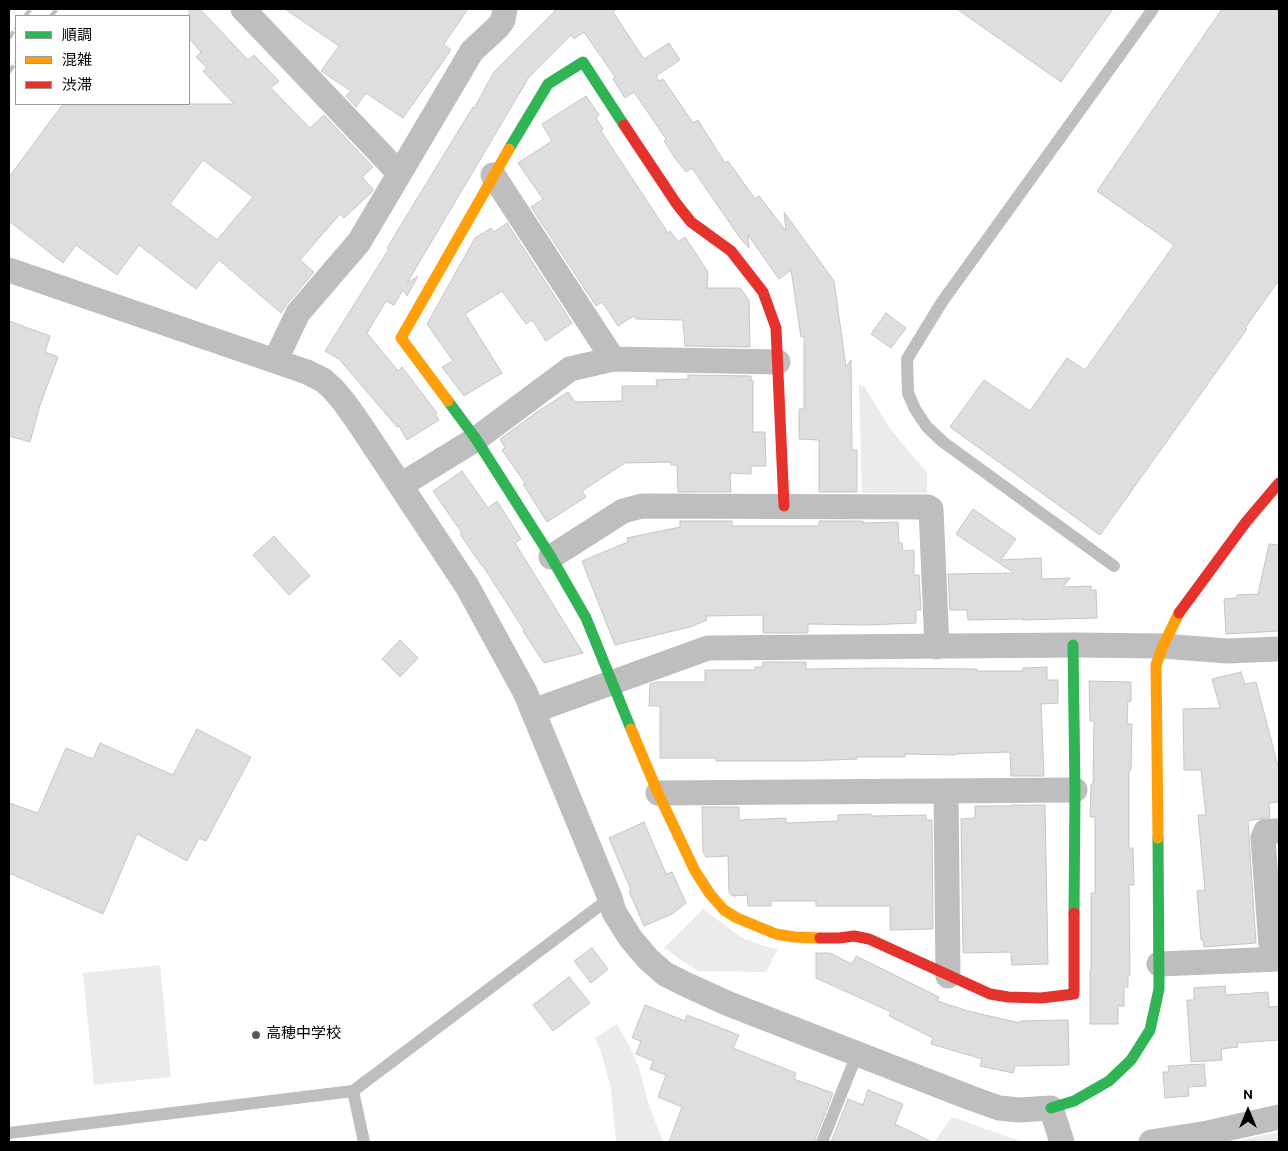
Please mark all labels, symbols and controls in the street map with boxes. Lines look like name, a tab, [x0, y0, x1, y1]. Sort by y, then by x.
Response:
legend	[15, 15, 190, 105]
text: 順調	[62, 27, 92, 46]
text: 混雑	[62, 52, 92, 71]
text: 渋滞	[62, 77, 92, 96]
place label: 高穂中学校	[266, 1026, 341, 1044]
marker: 高穂中学校	[250, 1029, 262, 1041]
north arrow	[1223, 1086, 1273, 1136]
text: N	[1243, 1087, 1253, 1104]

